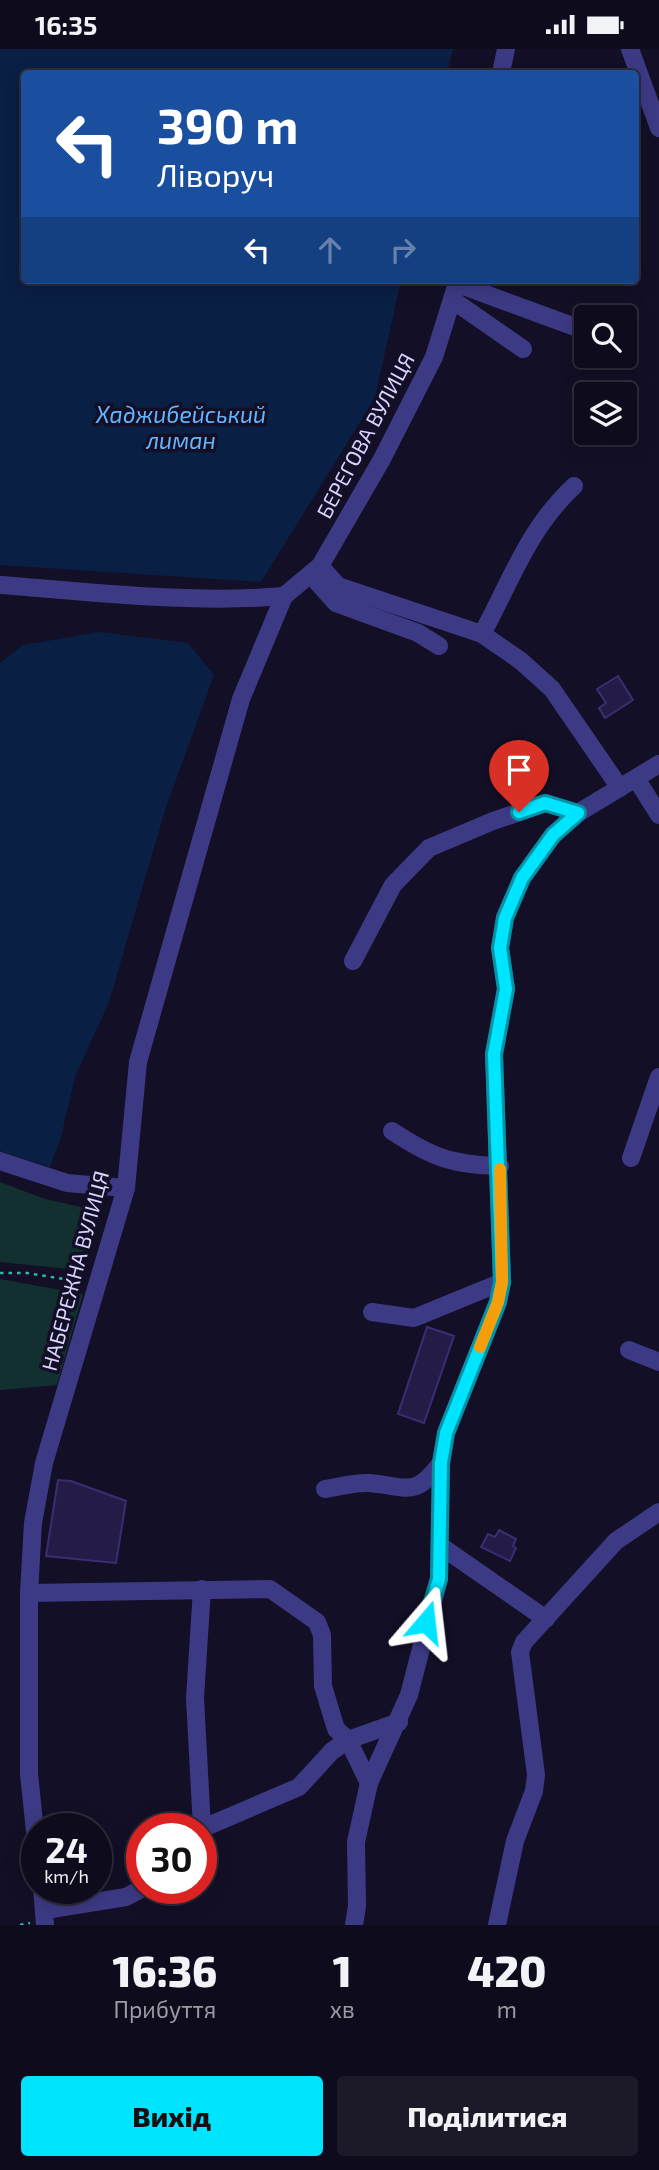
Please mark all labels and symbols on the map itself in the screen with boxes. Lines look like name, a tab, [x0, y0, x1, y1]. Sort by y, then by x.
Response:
street label: БЕРЕГОВА ВУЛИЦЯ	[311, 348, 419, 522]
water label: Хаджибейський лиман	[95, 400, 266, 454]
pin	[489, 740, 549, 812]
street label: НАБЕРЕЖНА ВУЛИЦЯ	[36, 1168, 113, 1373]
position arrow	[389, 1585, 463, 1659]
speed limit sign: 30	[126, 1813, 217, 1904]

